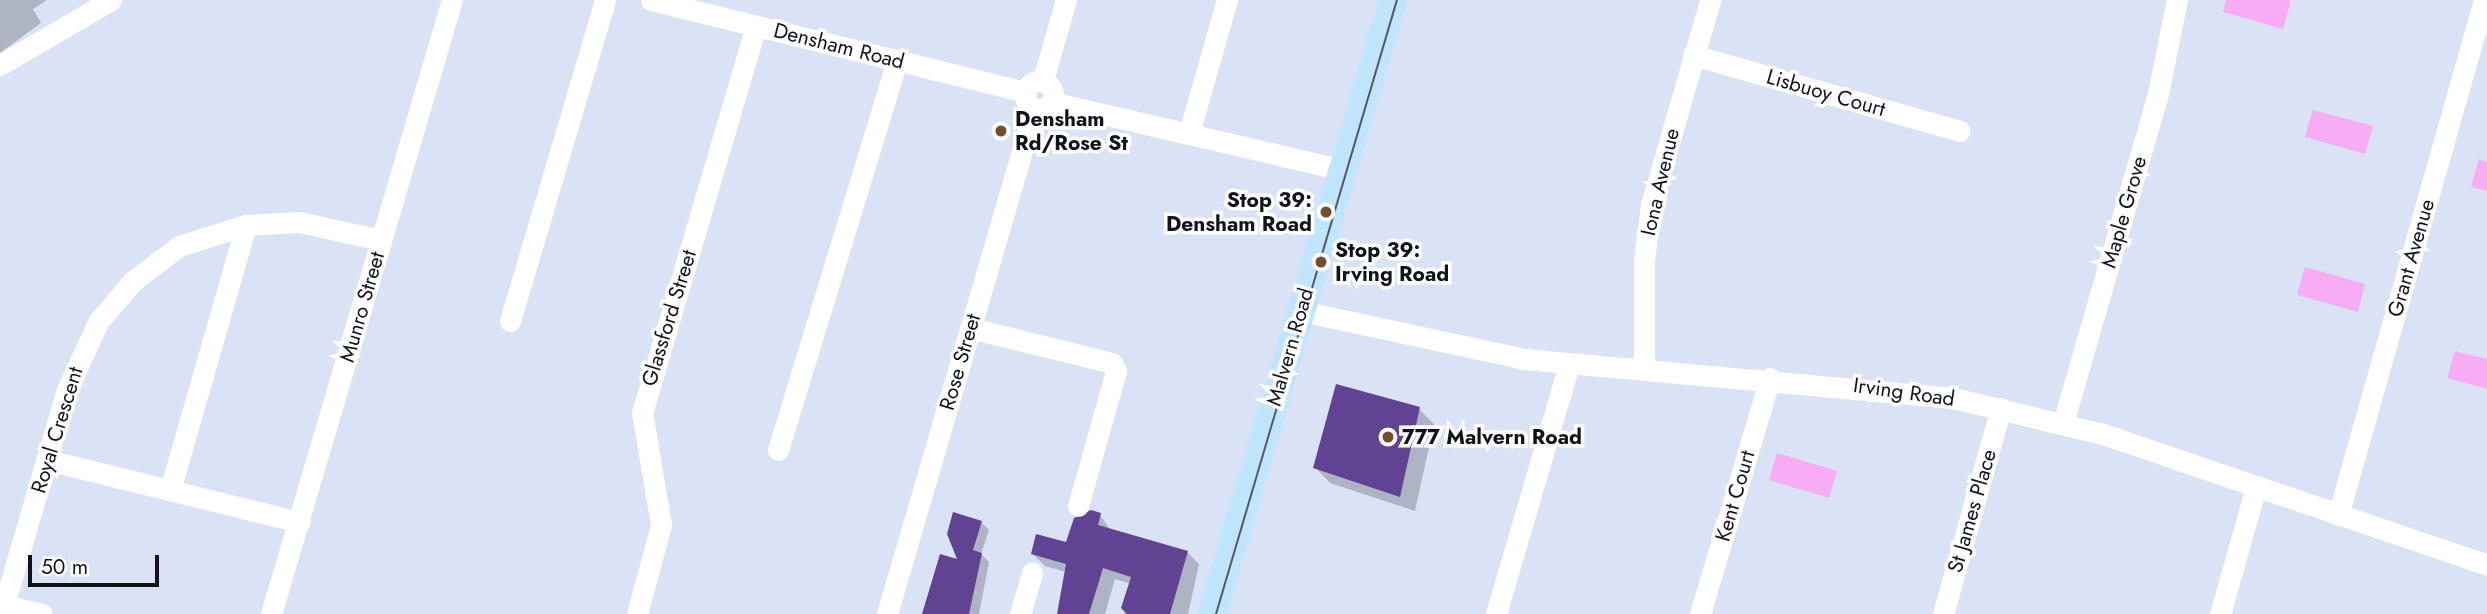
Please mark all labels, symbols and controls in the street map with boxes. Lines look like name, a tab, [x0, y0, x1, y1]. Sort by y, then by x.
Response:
street label: Densham Road	[771, 18, 907, 74]
street label: Lisbuoy Court	[1764, 64, 1888, 122]
place label: Densham Rd/Rose St	[1015, 106, 1128, 156]
marker: Densham Rd/Rose St	[993, 123, 1009, 139]
street label: Iona Avenue	[1635, 126, 1685, 238]
street label: Maple Grove	[2096, 153, 2152, 271]
place label: Stop 39: Densham Road	[1166, 187, 1312, 237]
street label: Grant Avenue	[2382, 196, 2440, 320]
marker: Stop 39: Densham Road	[1318, 204, 1334, 220]
place label: Stop 39: Irving Road	[1335, 237, 1449, 287]
street label: Glassford Street	[636, 247, 702, 389]
street label: Munro Street	[334, 249, 390, 365]
marker: Stop 39: Irving Road	[1313, 254, 1329, 270]
street label: Malvern Road	[1261, 285, 1319, 409]
street label: Rose Street	[934, 311, 986, 413]
street label: Royal Crescent	[26, 364, 88, 496]
street label: Irving Road	[1852, 372, 1956, 412]
place label: 777 Malvern Road	[1402, 424, 1582, 450]
marker: 777 Malvern Road	[1380, 429, 1396, 445]
street label: St James Place	[1942, 446, 2002, 576]
street label: Kent Court	[1710, 448, 1760, 544]
scale bar	[32, 540, 163, 584]
text: 50 m	[41, 552, 88, 582]

